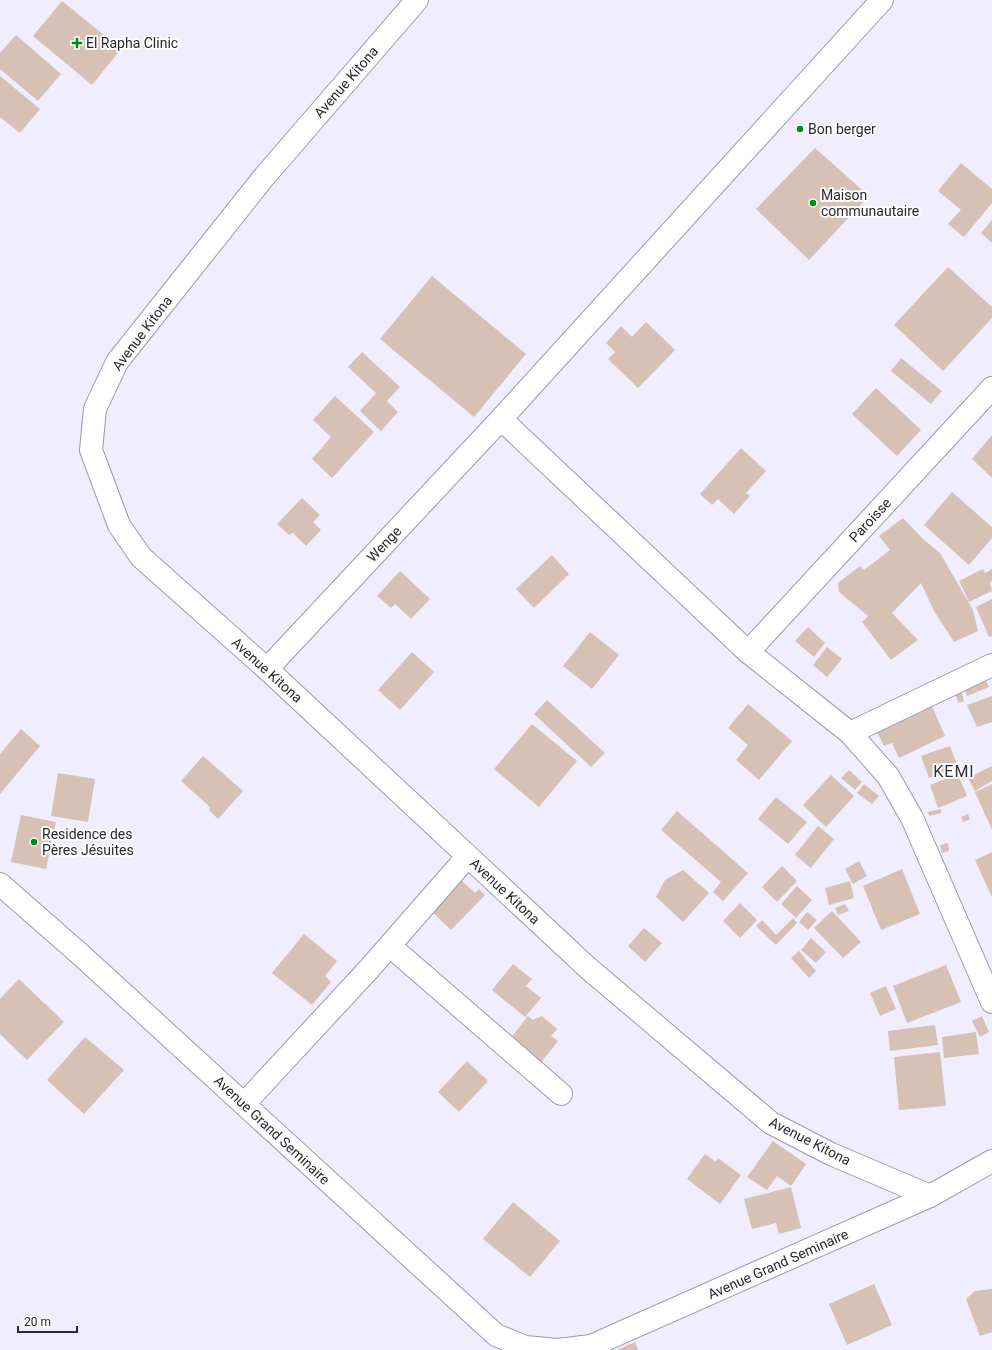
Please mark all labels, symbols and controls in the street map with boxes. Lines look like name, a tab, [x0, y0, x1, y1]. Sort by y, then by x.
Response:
place label: El Rapha Clinic	[86, 35, 178, 51]
marker: El Rapha Clinic	[71, 37, 83, 49]
street label: Avenue Kitona	[311, 43, 381, 121]
place label: Bon berger	[808, 121, 876, 137]
marker: Bon berger	[795, 124, 805, 134]
place label: Maison communautaire	[821, 187, 919, 219]
marker: Maison communautaire	[808, 198, 818, 208]
street label: Avenue Kitona	[109, 293, 175, 373]
street label: Paroisse	[846, 495, 894, 545]
street label: Wenge	[364, 523, 404, 565]
street label: Avenue Kitona	[228, 634, 306, 706]
district label: KEMI	[933, 762, 975, 781]
place label: Residence des Pères Jésuites	[42, 826, 134, 858]
marker: Residence des Pères Jésuites	[29, 837, 39, 847]
street label: Avenue Kitona	[467, 855, 543, 927]
street label: Avenue Grand Seminaire	[211, 1072, 333, 1188]
street label: Avenue Kitona	[767, 1114, 853, 1168]
street label: Avenue Grand Seminaire	[705, 1226, 851, 1302]
scale bar	[18, 1308, 77, 1334]
text: 20 m	[24, 1315, 51, 1329]

